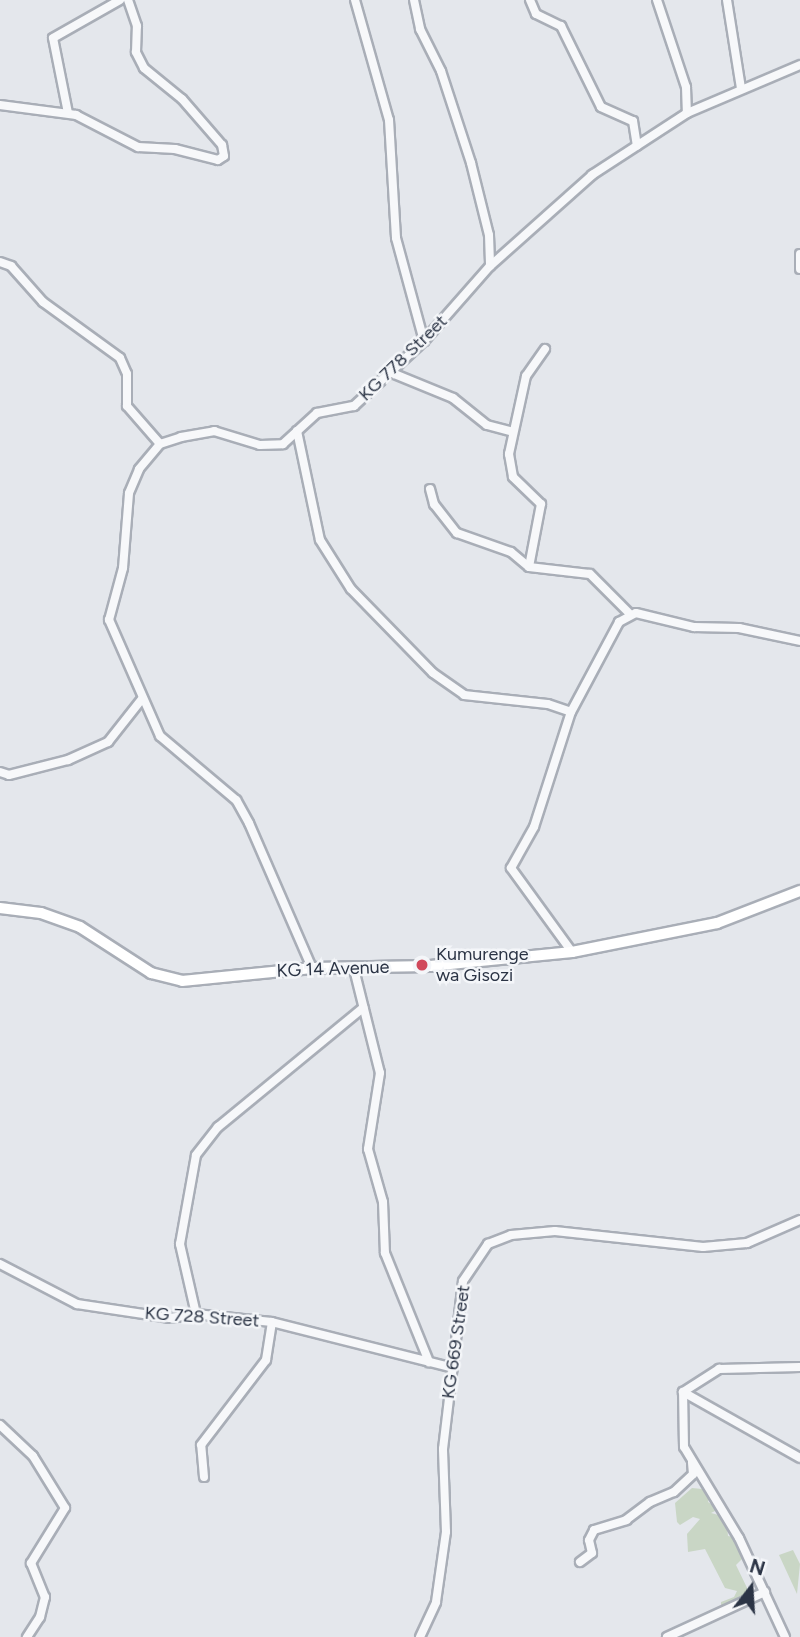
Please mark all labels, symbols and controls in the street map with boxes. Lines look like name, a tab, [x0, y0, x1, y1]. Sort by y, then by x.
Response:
street label: KG 778 Street	[354, 311, 452, 405]
place label: Kumurenge wa Gisozi	[436, 944, 529, 986]
street label: KG 14 Avenue	[276, 956, 390, 982]
marker: Kumurenge wa Gisozi	[414, 957, 430, 973]
street label: KG 669 Street	[437, 1284, 475, 1400]
street label: KG 728 Street	[144, 1302, 260, 1332]
north arrow	[716, 1553, 786, 1623]
text: N	[747, 1554, 768, 1581]

